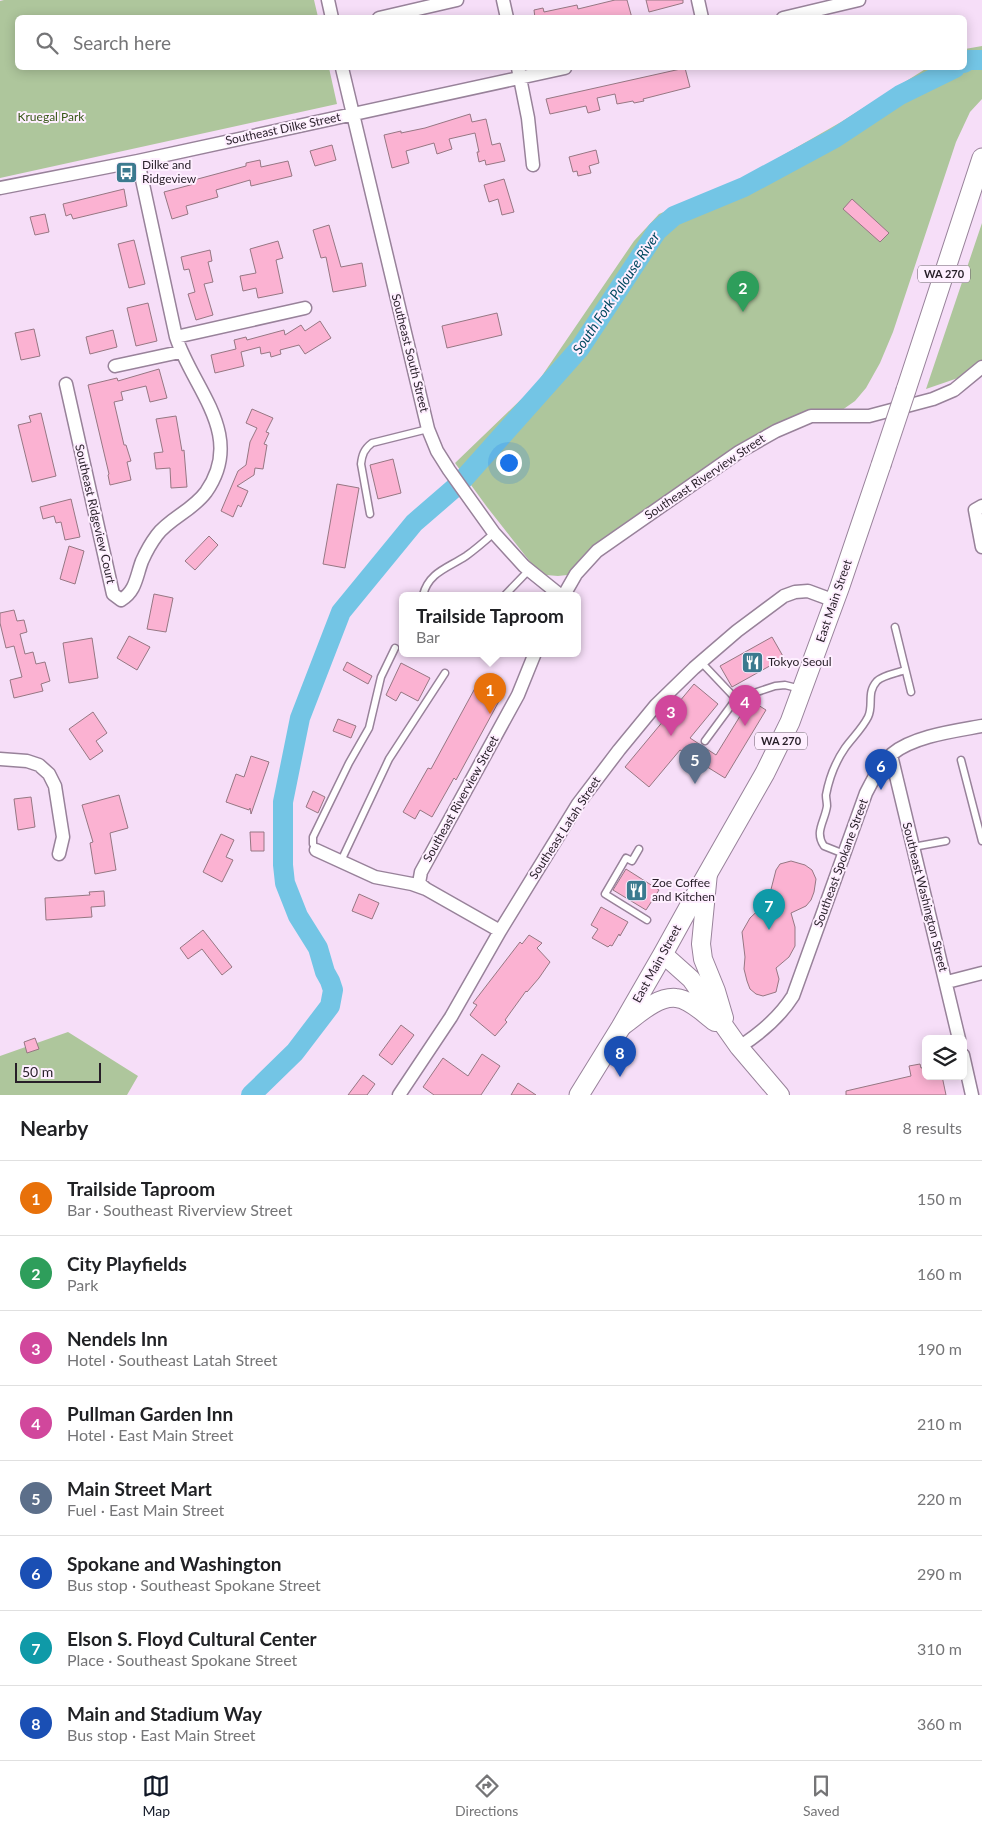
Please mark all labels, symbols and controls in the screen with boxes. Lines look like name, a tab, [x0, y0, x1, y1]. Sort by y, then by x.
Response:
search box	[15, 15, 967, 70]
icon: search	[33, 29, 61, 57]
text: Search here	[73, 31, 171, 54]
park label: Kruegal Park	[18, 109, 85, 124]
street label: Southeast Dilke Street	[224, 109, 343, 148]
place label: Dilke and Ridgeview	[142, 157, 197, 186]
bus stop icon: Dilke and Ridgeview	[114, 160, 138, 184]
water label: South Fork Palouse River	[568, 228, 663, 357]
road number: WA 270	[918, 266, 970, 282]
pin: 2	[727, 271, 759, 312]
street label: Southeast South Street	[389, 292, 433, 414]
street label: Southeast Riverview Street	[642, 430, 768, 523]
street label: Southeast Ridgeview Court	[72, 443, 119, 586]
your location	[496, 450, 522, 476]
street label: East Main Street	[812, 557, 855, 644]
popup	[399, 592, 581, 657]
text: Trailside Taproom	[416, 604, 564, 627]
text: Bar	[416, 627, 440, 646]
restaurant icon: Tokyo Seoul	[740, 650, 764, 674]
place label: Tokyo Seoul	[768, 654, 832, 669]
pin: 1	[474, 673, 506, 714]
pin: 4	[729, 685, 761, 726]
pin: 3	[655, 695, 687, 736]
street label: Southeast Riverview Street	[420, 732, 502, 865]
road number: WA 270	[755, 732, 807, 749]
pin: 5	[679, 743, 711, 784]
pin: 6	[865, 749, 897, 790]
street label: Southeast Latah Street	[526, 773, 604, 882]
street label: Southeast Spokane Street	[810, 796, 871, 929]
street label: Southeast Washington Street	[900, 821, 952, 974]
place label: Zoe Coffee and Kitchen	[652, 875, 715, 904]
restaurant icon: Zoe Coffee and Kitchen	[624, 878, 648, 902]
pin: 7	[753, 889, 785, 930]
street label: East Main Street	[629, 922, 684, 1005]
map controls	[922, 1035, 967, 1080]
button: layers	[922, 1035, 967, 1080]
pin: 8	[604, 1036, 636, 1077]
scale bar	[15, 1060, 101, 1083]
text: 50 m	[22, 1063, 53, 1080]
text: Nearby	[20, 1115, 88, 1140]
text: 8 results	[902, 1118, 962, 1137]
text: Trailside Taproom	[67, 1177, 215, 1200]
text: 1	[31, 1189, 41, 1208]
text: 150 m	[917, 1189, 962, 1208]
text: Bar · Southeast Riverview Street	[67, 1200, 292, 1219]
text: City Playfields	[67, 1252, 187, 1275]
text: 2	[31, 1264, 41, 1283]
text: 160 m	[917, 1264, 962, 1283]
text: Park	[67, 1275, 98, 1294]
text: Nendels Inn	[67, 1327, 168, 1350]
text: 3	[31, 1339, 41, 1358]
text: 190 m	[917, 1339, 962, 1358]
text: Hotel · Southeast Latah Street	[67, 1350, 278, 1369]
text: Pullman Garden Inn	[67, 1402, 233, 1425]
text: 4	[31, 1414, 41, 1433]
text: 210 m	[917, 1414, 962, 1433]
text: Hotel · East Main Street	[67, 1425, 234, 1444]
text: Main Street Mart	[67, 1477, 212, 1500]
text: 5	[31, 1489, 41, 1508]
text: 220 m	[917, 1489, 962, 1508]
text: Fuel · East Main Street	[67, 1500, 224, 1519]
text: Spokane and Washington	[67, 1552, 282, 1575]
text: 6	[31, 1564, 41, 1583]
text: 290 m	[917, 1564, 962, 1583]
text: Bus stop · Southeast Spokane Street	[67, 1575, 321, 1594]
text: Elson S. Floyd Cultural Center	[67, 1627, 317, 1650]
text: 7	[31, 1639, 41, 1658]
text: 310 m	[917, 1639, 962, 1658]
text: Place · Southeast Spokane Street	[67, 1650, 297, 1669]
text: Main and Stadium Way	[67, 1702, 262, 1725]
text: 8	[31, 1714, 41, 1733]
text: 360 m	[917, 1714, 962, 1733]
text: Bus stop · East Main Street	[67, 1725, 256, 1744]
tab: Map	[142, 1772, 170, 1819]
tab: Directions	[455, 1772, 518, 1819]
tab: Saved	[803, 1772, 840, 1819]

